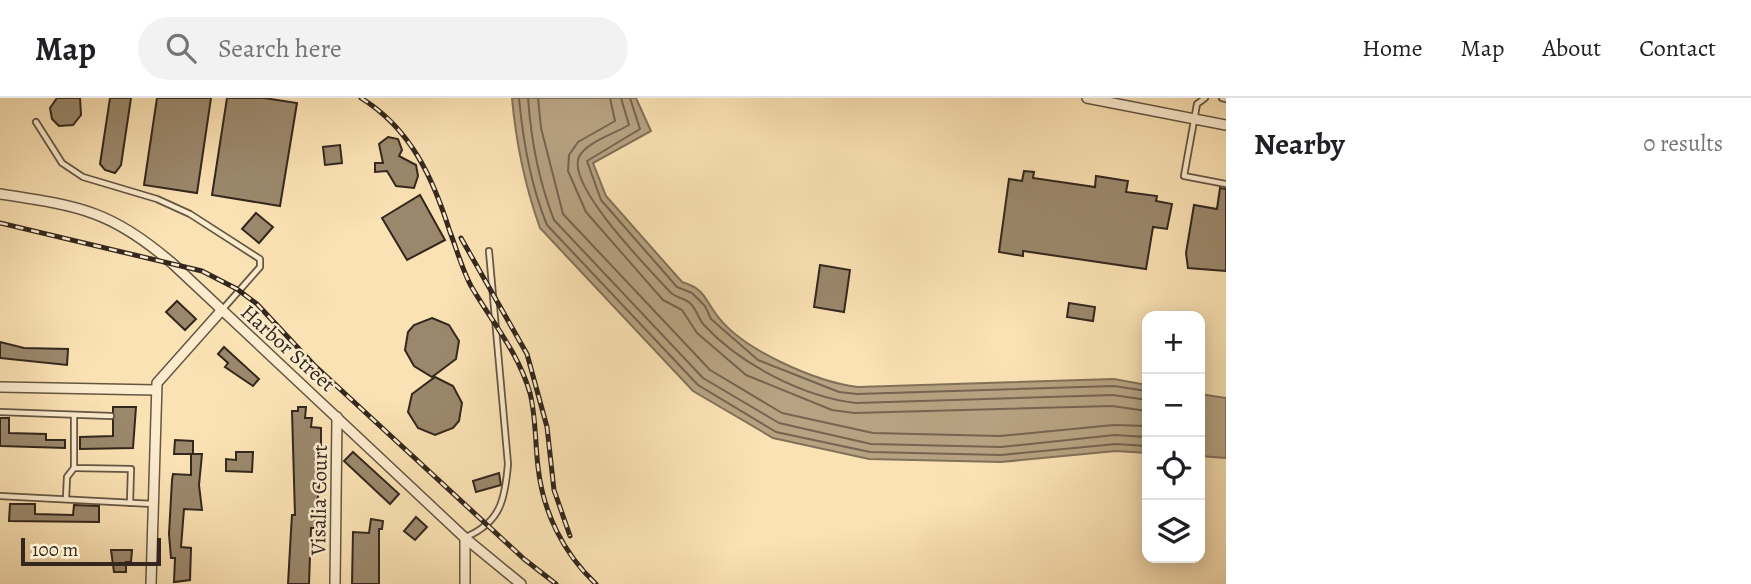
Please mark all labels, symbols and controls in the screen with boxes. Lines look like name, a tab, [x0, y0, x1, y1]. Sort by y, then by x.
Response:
search box	[138, 17, 628, 80]
text: Map	[35, 26, 96, 71]
icon: search	[162, 29, 200, 67]
text: Search here	[218, 31, 342, 66]
text: Home	[1362, 32, 1423, 64]
text: Map	[1461, 32, 1505, 64]
text: About	[1543, 32, 1601, 64]
text: Contact	[1639, 32, 1716, 64]
text: Nearby	[1254, 124, 1345, 164]
text: 0 results	[1643, 128, 1723, 159]
street label: Harbor Street	[235, 298, 341, 398]
map controls	[1142, 311, 1205, 563]
button: +	[1142, 311, 1205, 374]
button: −	[1142, 374, 1205, 437]
button: locate	[1142, 437, 1205, 500]
street label: Visalia Court	[304, 444, 334, 557]
button: layers	[1142, 500, 1205, 563]
scale bar	[21, 535, 161, 567]
text: 100 m	[32, 537, 78, 563]

